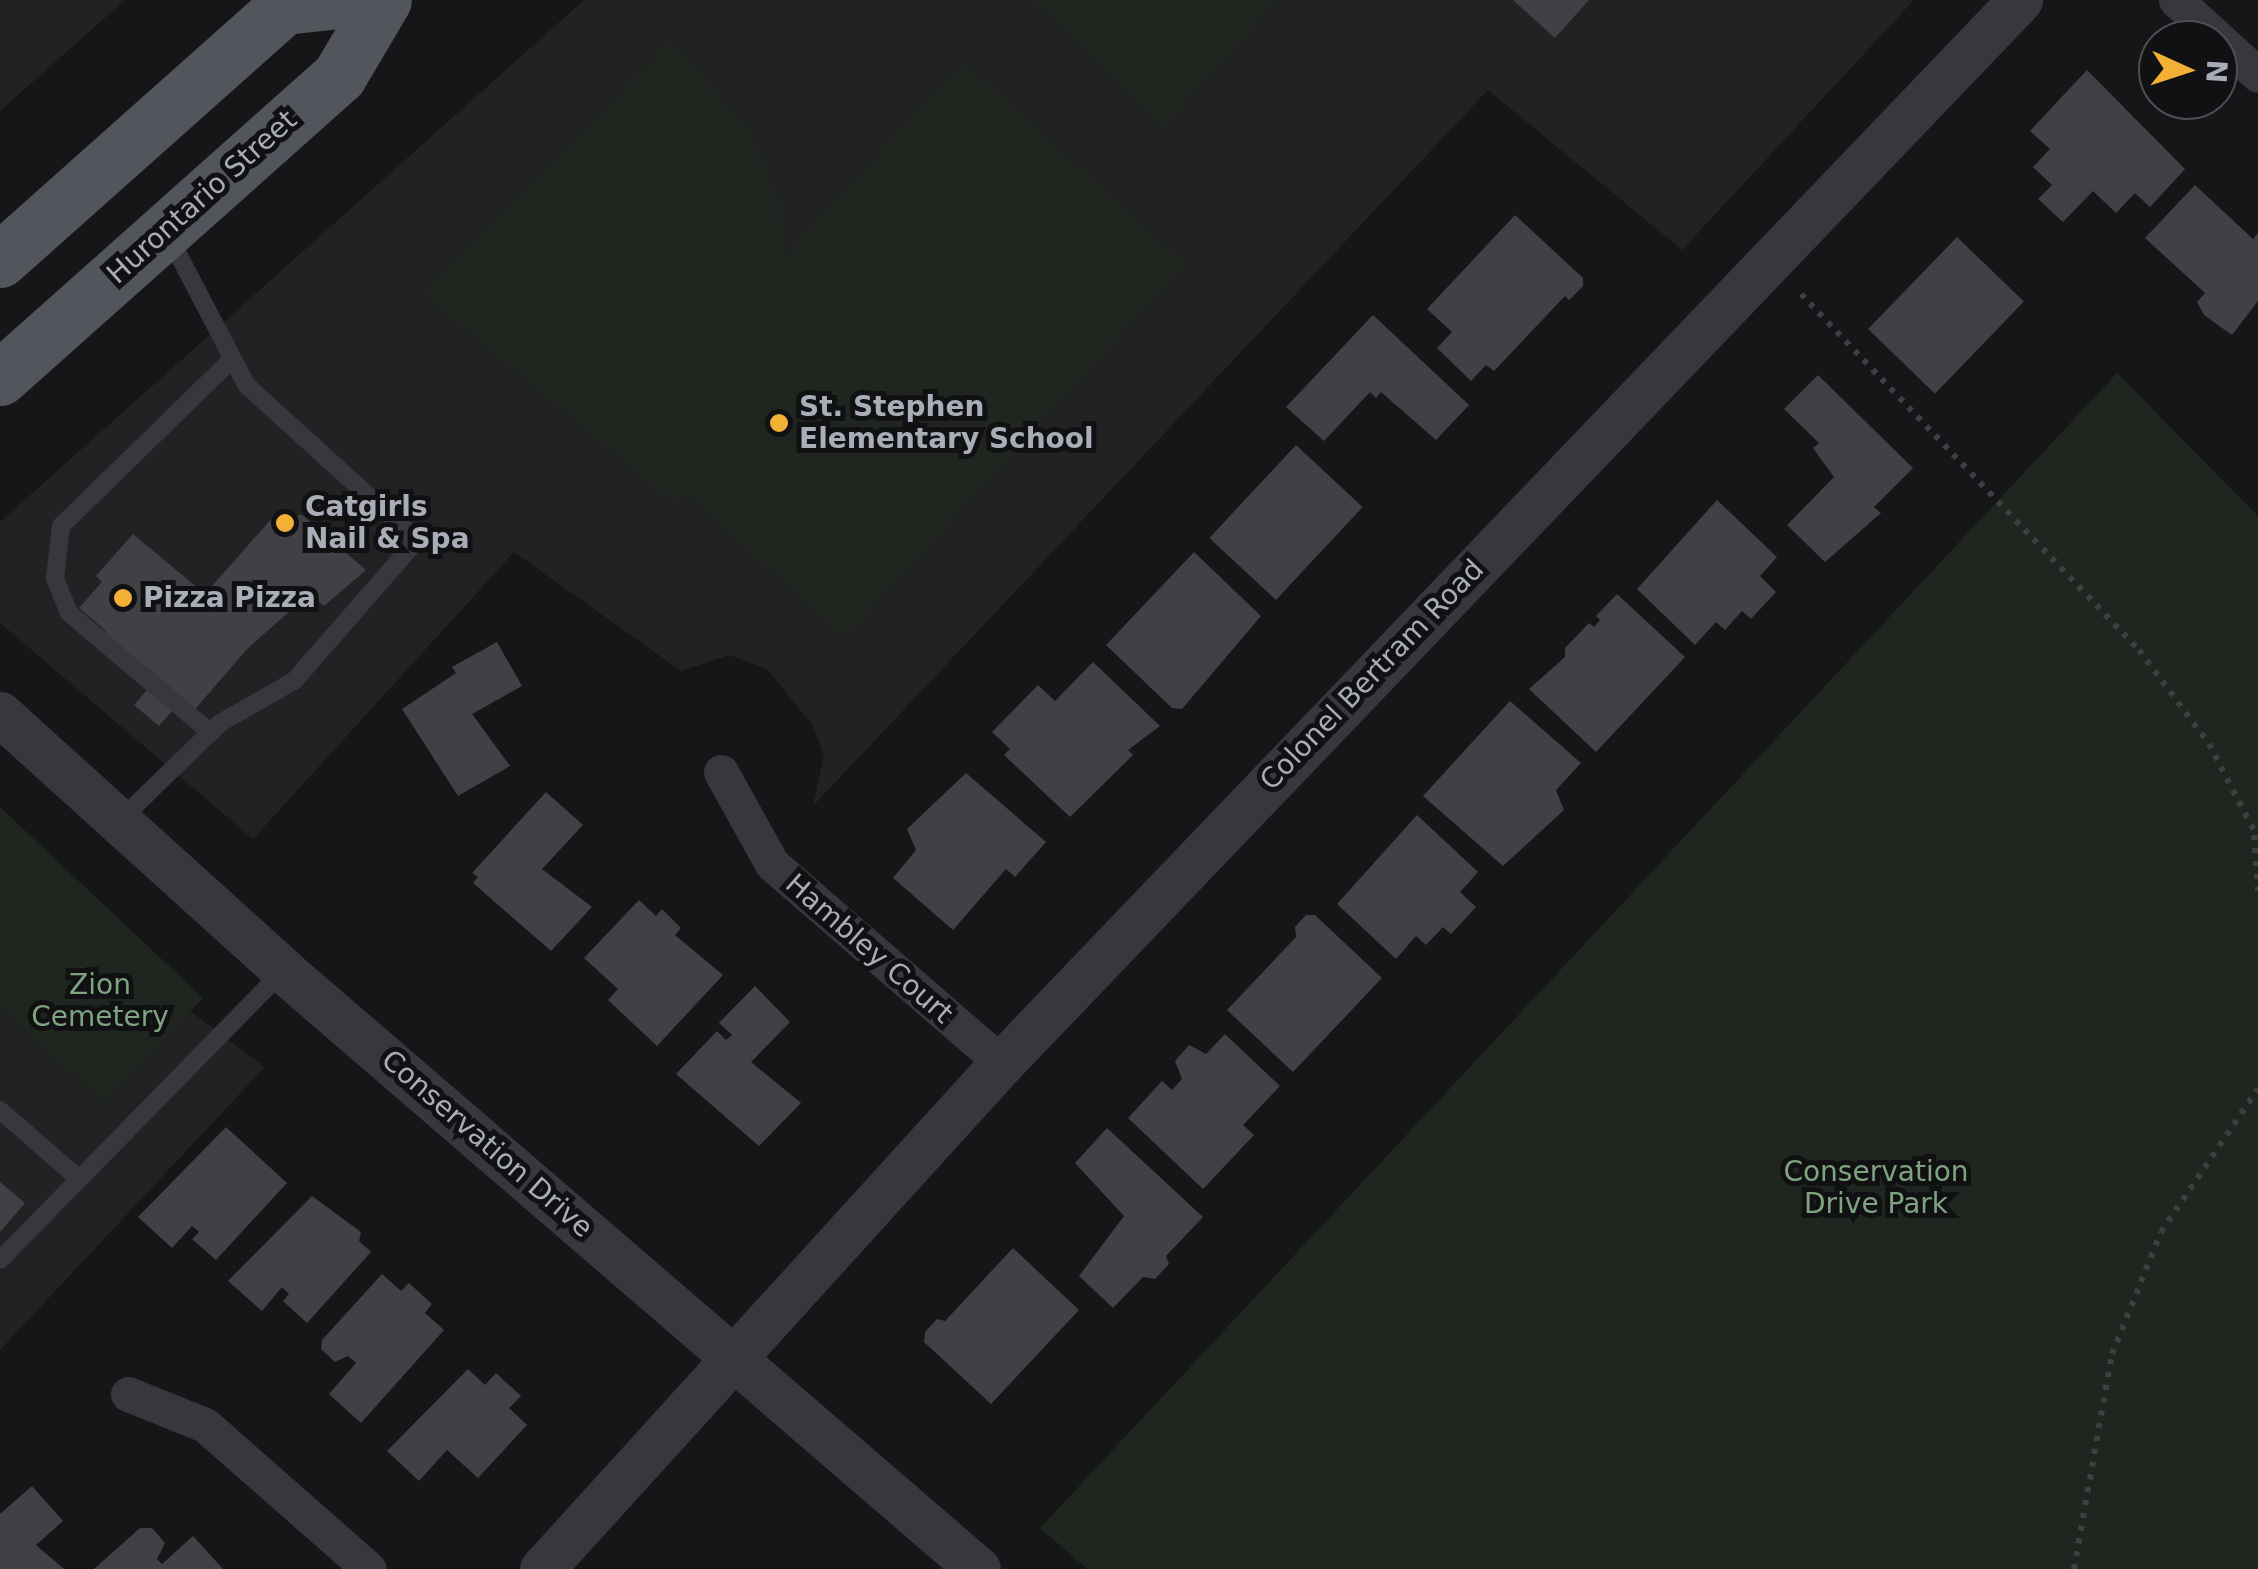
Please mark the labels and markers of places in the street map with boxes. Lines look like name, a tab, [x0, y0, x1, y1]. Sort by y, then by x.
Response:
place label: St. Stephen Elementary School	[799, 390, 1094, 456]
marker: St. Stephen Elementary School	[768, 412, 790, 434]
place label: Catgirls Nail & Spa	[305, 490, 470, 556]
marker: Catgirls Nail & Spa	[274, 512, 296, 534]
place label: Pizza Pizza	[143, 581, 316, 615]
marker: Pizza Pizza	[112, 587, 134, 609]

